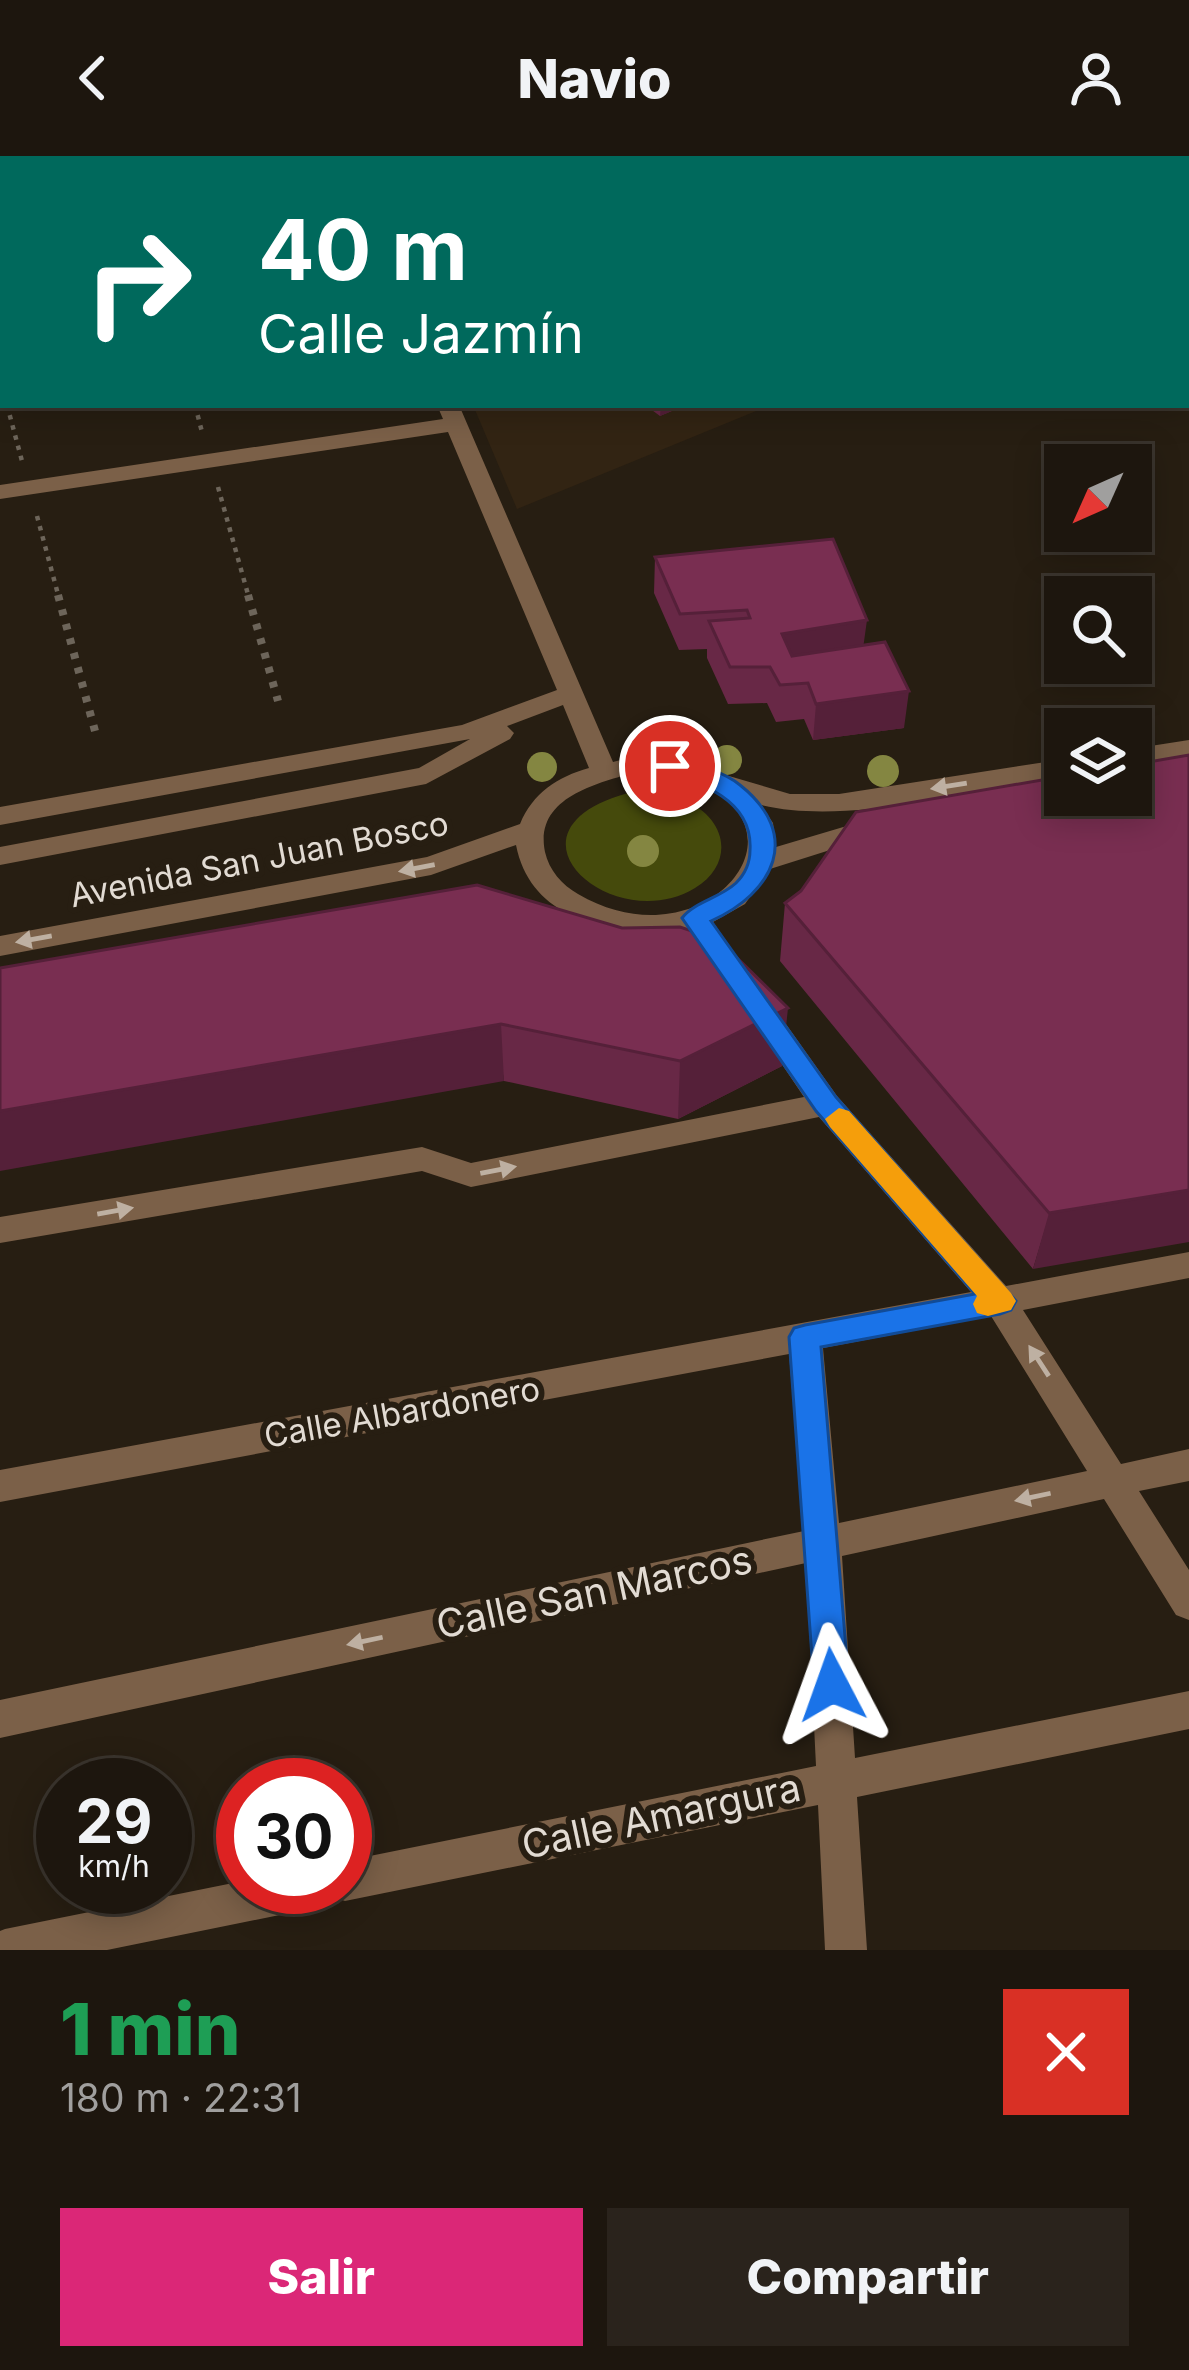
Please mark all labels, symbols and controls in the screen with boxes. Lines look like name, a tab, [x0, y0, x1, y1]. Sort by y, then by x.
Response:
icon: back	[60, 45, 126, 111]
icon: person	[1063, 45, 1129, 111]
text: Navio	[517, 46, 672, 111]
text: 40 m	[258, 199, 468, 300]
icon: right	[60, 204, 216, 360]
text: Calle Jazmín	[258, 301, 584, 366]
north arrow	[1044, 444, 1152, 552]
map controls	[1044, 444, 1152, 816]
button: search	[1044, 576, 1152, 684]
button: layers	[1044, 708, 1152, 816]
pin	[619, 715, 721, 817]
icon: arrive	[637, 733, 703, 799]
one-way arrow	[930, 777, 968, 796]
street label: Avenida San Juan Bosco	[66, 803, 452, 915]
one-way arrow	[398, 859, 436, 878]
one-way arrow	[15, 930, 52, 949]
one-way arrow	[480, 1160, 517, 1179]
one-way arrow	[97, 1201, 135, 1219]
one-way arrow	[1028, 1345, 1050, 1377]
street label: Calle Albardonero	[261, 1368, 543, 1456]
one-way arrow	[1014, 1489, 1052, 1508]
street label: Calle San Marcos	[432, 1535, 756, 1648]
position arrow	[769, 1622, 895, 1748]
one-way arrow	[345, 1632, 383, 1651]
speed limit sign: 30	[216, 1758, 372, 1914]
street label: Calle Amargura	[517, 1763, 804, 1868]
text: 29	[76, 1785, 152, 1857]
text: km/h	[78, 1848, 150, 1884]
text: 1 min	[60, 1985, 240, 2072]
button: close	[1003, 1989, 1129, 2115]
text: 180 m · 22:31	[60, 2074, 302, 2121]
button: Salir	[60, 2208, 583, 2346]
button: Compartir	[607, 2208, 1129, 2346]

